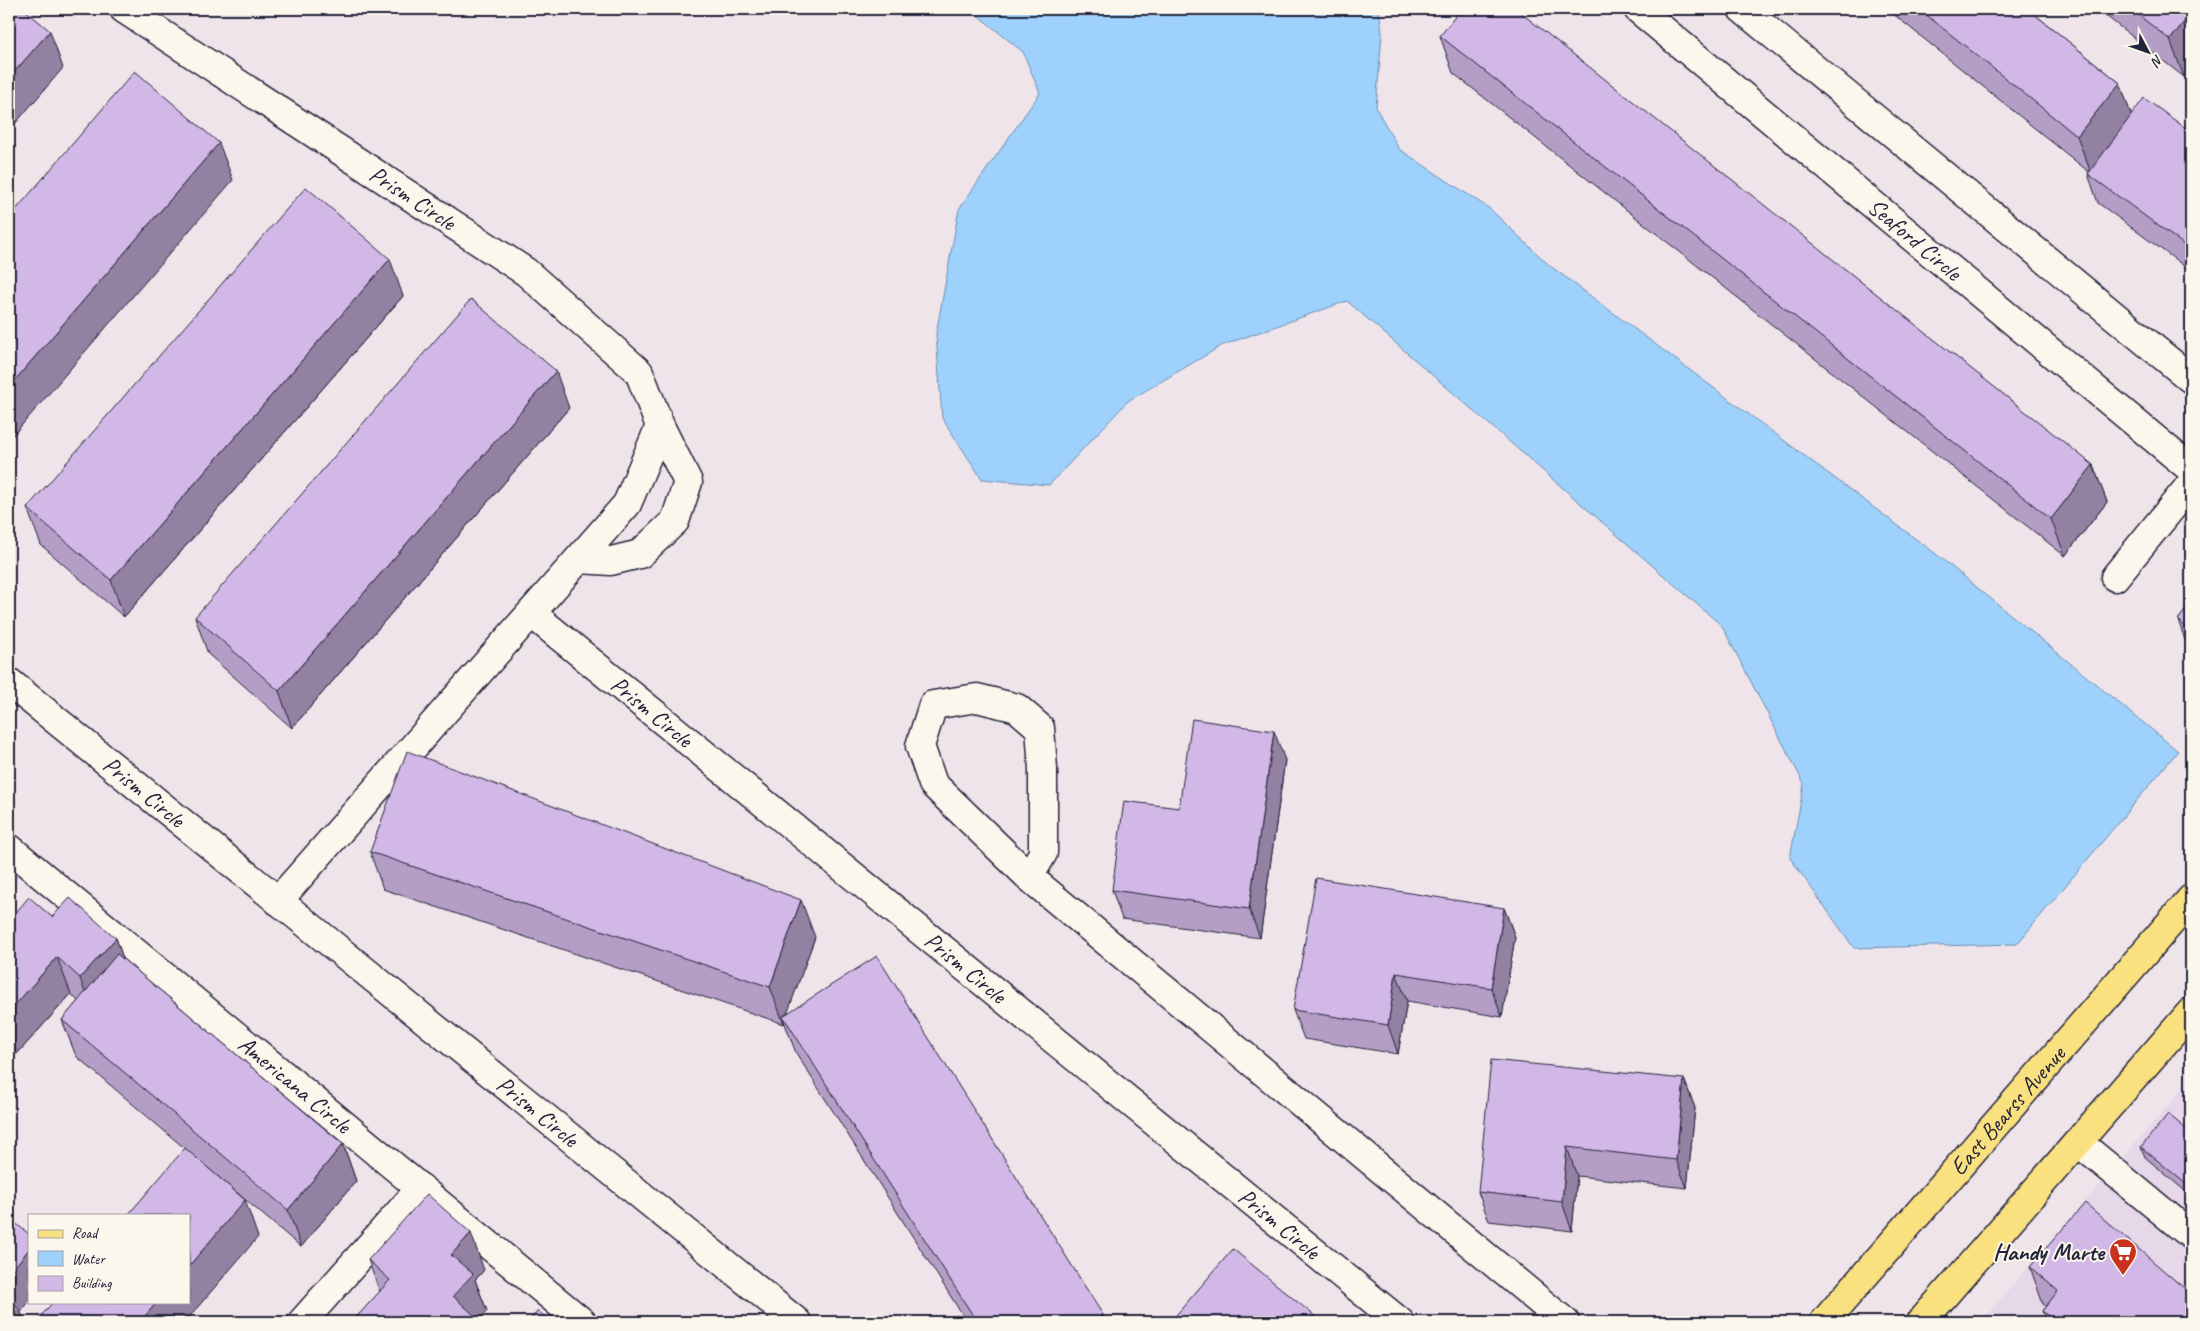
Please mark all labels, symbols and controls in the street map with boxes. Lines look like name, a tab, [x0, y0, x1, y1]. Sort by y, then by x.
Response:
north arrow	[2122, 28, 2172, 78]
text: N	[2147, 51, 2167, 71]
street label: Prism Circle	[364, 159, 463, 238]
street label: Seaford Circle	[1862, 192, 1969, 288]
street label: Prism Circle	[605, 669, 700, 755]
street label: Prism Circle	[97, 750, 193, 835]
street label: Prism Circle	[919, 925, 1014, 1011]
street label: Americana Circle	[232, 1029, 359, 1141]
street label: East Bearss Avenue	[1943, 1038, 2073, 1181]
street label: Prism Circle	[491, 1069, 586, 1155]
street label: Prism Circle	[1232, 1181, 1328, 1267]
legend	[28, 1214, 190, 1304]
text: Road	[72, 1224, 99, 1243]
place label: Handy Marte	[1993, 1237, 2106, 1267]
supermarket icon: Handy Marte	[2108, 1237, 2138, 1276]
text: Water	[72, 1250, 106, 1269]
text: Building	[72, 1274, 112, 1293]

